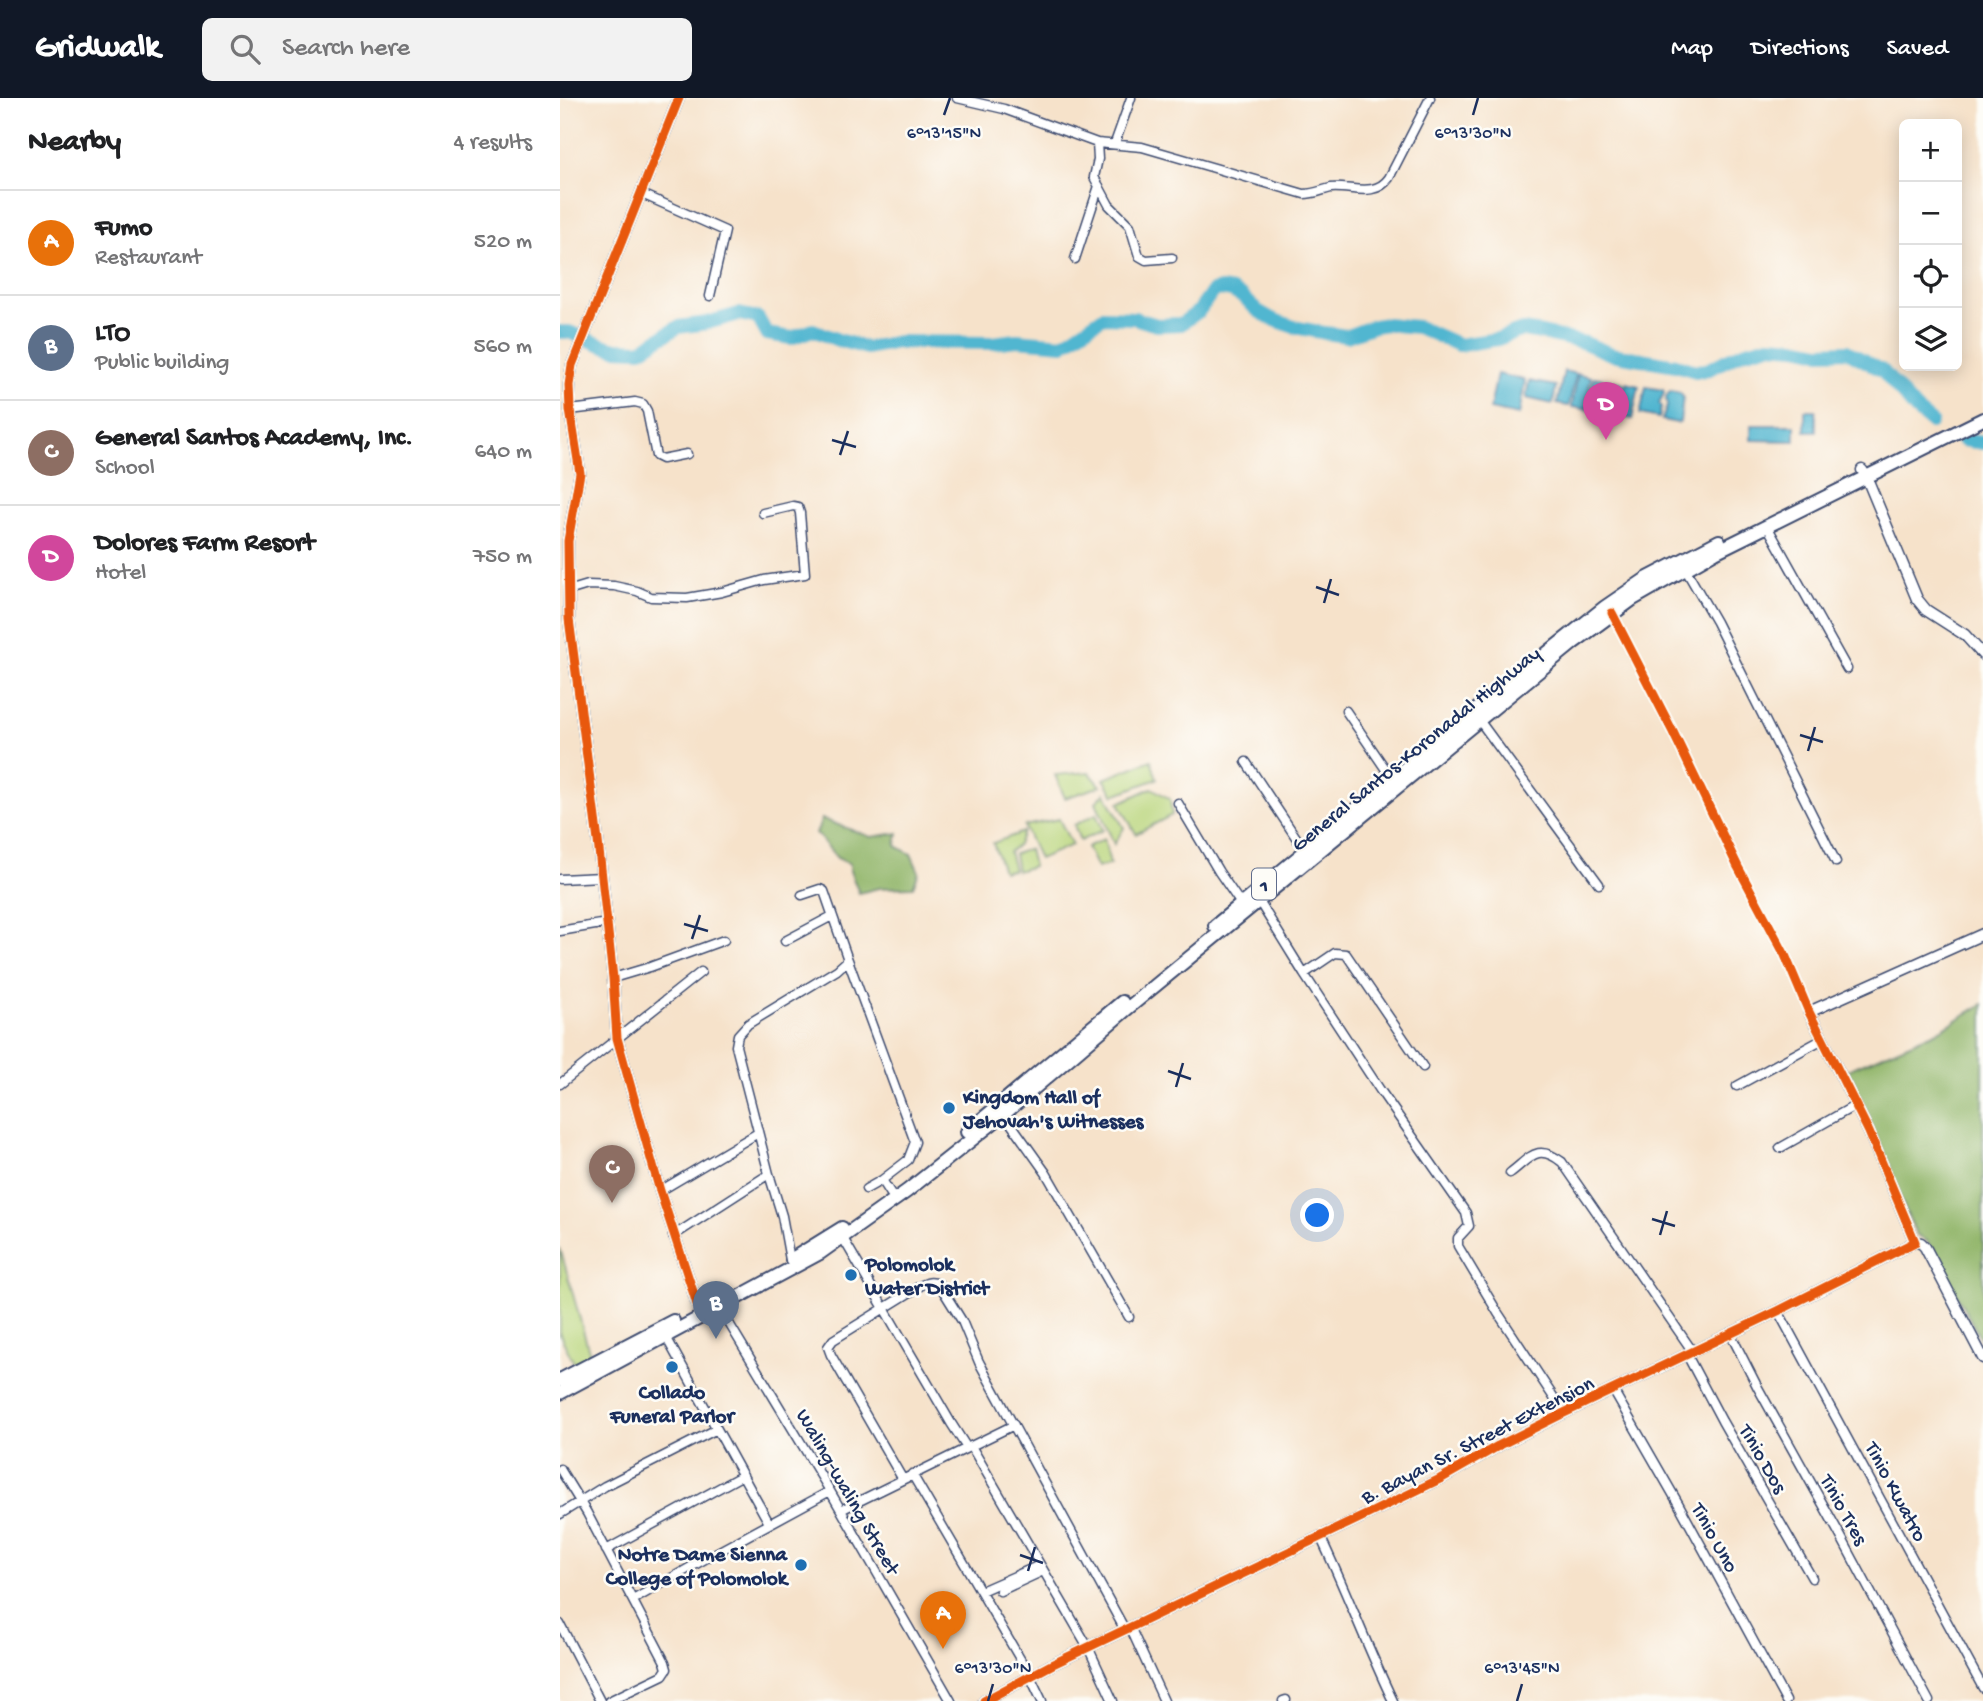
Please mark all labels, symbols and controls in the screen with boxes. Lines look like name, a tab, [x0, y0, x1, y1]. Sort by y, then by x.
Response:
search box	[202, 18, 692, 81]
text: Gridwalk	[35, 30, 160, 68]
icon: search	[226, 30, 264, 68]
text: Search here	[282, 34, 410, 65]
text: Map	[1671, 35, 1713, 64]
text: Directions	[1751, 35, 1849, 64]
text: Saved	[1887, 35, 1948, 64]
map controls	[1899, 119, 1962, 371]
button: +	[1899, 119, 1962, 182]
text: 6°13'15"N	[907, 124, 981, 145]
text: 6°13'30"N	[1434, 124, 1512, 145]
text: Nearby	[28, 126, 121, 161]
text: 4 results	[453, 130, 532, 157]
button: −	[1899, 182, 1962, 245]
text: Fumo	[95, 214, 152, 245]
text: A	[44, 229, 58, 256]
text: 520 m	[474, 229, 532, 256]
text: Restaurant	[95, 245, 202, 272]
button: locate	[1899, 245, 1962, 308]
button: layers	[1899, 308, 1962, 371]
text: LTO	[95, 319, 130, 350]
text: B	[45, 334, 57, 361]
text: 560 m	[473, 334, 532, 361]
text: Public building	[95, 350, 229, 377]
pin: D	[1583, 382, 1629, 440]
text: General Santos Academy, Inc.	[95, 424, 413, 455]
text: C	[45, 439, 57, 466]
text: 640 m	[475, 439, 532, 466]
text: School	[95, 455, 155, 482]
text: Dolores Farm Resort	[95, 529, 315, 560]
text: D	[44, 544, 59, 571]
text: 750 m	[473, 544, 532, 571]
text: Hotel	[95, 560, 146, 587]
street label: General Santos-Koronadal Highway	[1288, 643, 1547, 859]
road number: 1	[1252, 869, 1276, 900]
place label: Kingdom Hall of Jehovah's Witnesses	[962, 1087, 1144, 1136]
marker: Kingdom Hall of Jehovah's Witnesses	[941, 1100, 957, 1116]
pin: C	[589, 1145, 635, 1203]
your location	[1300, 1198, 1334, 1232]
place label: Polomolok Water District	[864, 1254, 991, 1303]
marker: Polomolok Water District	[843, 1267, 859, 1283]
pin: B	[693, 1281, 739, 1339]
marker: Collado Funeral Parlor	[664, 1359, 680, 1375]
street label: B. Bayan Sr. Street Extension	[1357, 1372, 1599, 1512]
place label: Collado Funeral Parlor	[609, 1382, 736, 1431]
street label: Waling-waling Street	[788, 1405, 905, 1582]
street label: Tinio Dos	[1731, 1420, 1791, 1500]
street label: Tinio Kwatro	[1857, 1438, 1931, 1547]
street label: Tinio Tres	[1812, 1470, 1872, 1552]
street label: Tinio Uno	[1683, 1499, 1742, 1578]
place label: Notre Dame Sienna College of Polomolok	[605, 1544, 790, 1593]
marker: Notre Dame Sienna College of Polomolok	[793, 1557, 809, 1573]
pin: A	[920, 1591, 966, 1649]
text: 6°13'30"N	[954, 1659, 1032, 1680]
text: 6°13'45"N	[1484, 1659, 1560, 1680]

